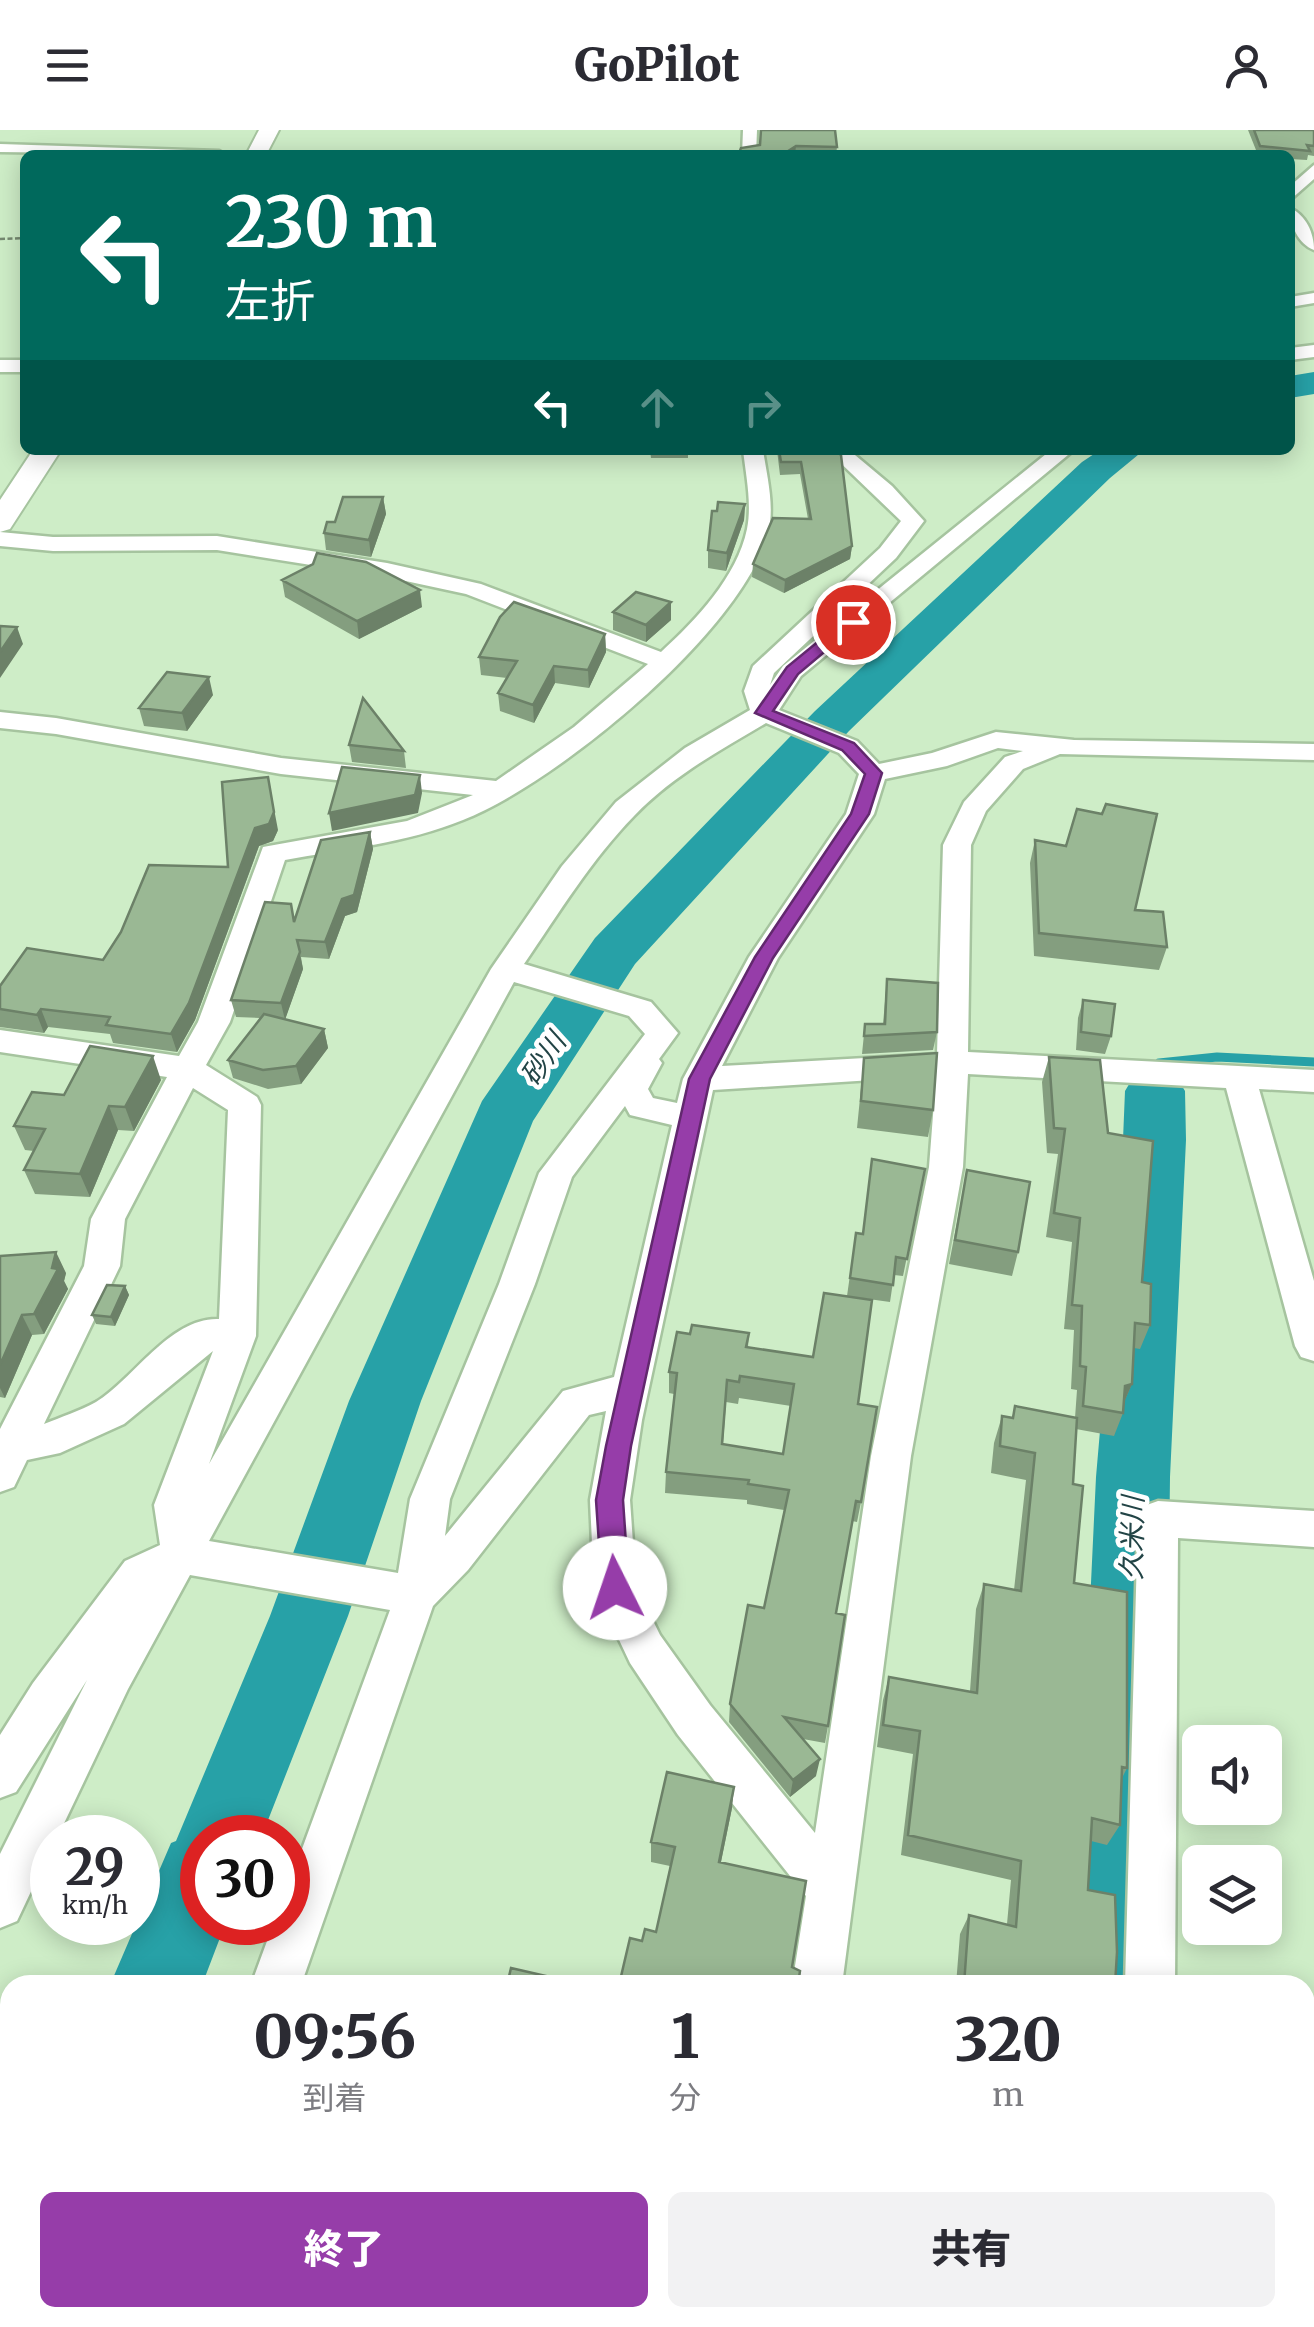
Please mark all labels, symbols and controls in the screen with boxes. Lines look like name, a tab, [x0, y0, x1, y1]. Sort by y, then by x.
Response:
text: GoPilot	[574, 37, 740, 93]
icon: menu	[40, 38, 95, 93]
icon: person	[1219, 38, 1274, 93]
text: 230 m	[225, 178, 437, 266]
icon: left	[60, 190, 190, 320]
text: 左折	[225, 273, 315, 329]
icon: left	[525, 380, 580, 435]
icon: ahead	[630, 380, 685, 435]
icon: right	[735, 380, 790, 435]
pin	[811, 580, 896, 665]
icon: arrive	[826, 595, 881, 650]
water label: 砂川	[512, 1023, 575, 1092]
water label: 久米川	[1113, 1493, 1151, 1580]
position arrow	[563, 1536, 667, 1640]
map controls	[1182, 1725, 1282, 1945]
button: sound	[1182, 1725, 1282, 1825]
speed limit sign: 30	[180, 1815, 310, 1945]
text: 29	[65, 1836, 125, 1899]
button: layers	[1182, 1845, 1282, 1945]
text: km/h	[62, 1889, 128, 1921]
text: 09:56	[253, 1999, 416, 2074]
text: 1	[671, 1999, 699, 2074]
text: 320	[954, 2002, 1062, 2077]
text: m	[992, 2075, 1024, 2115]
text: 到着	[303, 2078, 367, 2118]
text: 分	[669, 2078, 701, 2118]
button: 終了	[40, 2192, 648, 2307]
button: 共有	[668, 2192, 1275, 2307]

